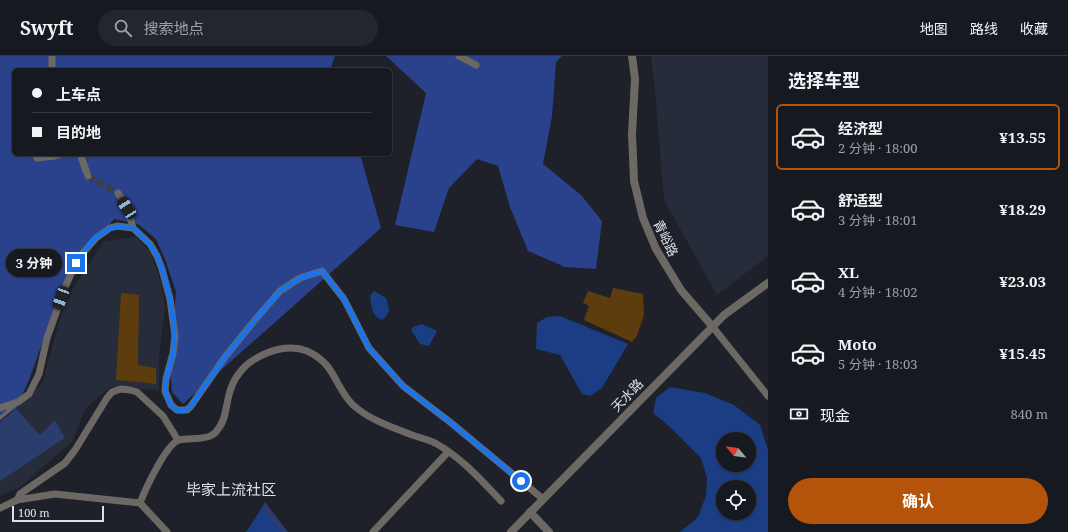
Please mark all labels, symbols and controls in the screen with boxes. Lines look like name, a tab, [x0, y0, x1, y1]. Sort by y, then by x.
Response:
search box	[98, 10, 378, 46]
text: Swyft	[20, 15, 74, 41]
icon: search	[112, 17, 134, 39]
text: 搜索地点	[144, 18, 204, 38]
text: 地图	[920, 19, 948, 38]
text: 路线	[970, 19, 998, 38]
text: 收藏	[1020, 19, 1048, 38]
text: 选择车型	[788, 68, 860, 92]
text: 上车点	[56, 84, 101, 104]
text: 经济型	[838, 118, 883, 138]
icon: car	[790, 119, 826, 155]
text: 目的地	[56, 122, 101, 142]
text: ¥13.55	[999, 127, 1046, 147]
text: 2 分钟 · 18:00	[838, 139, 917, 157]
text: 舒适型	[838, 190, 883, 210]
icon: car	[790, 191, 826, 227]
car	[115, 195, 139, 221]
text: ¥18.29	[999, 199, 1046, 219]
text: 3 分钟 · 18:01	[838, 211, 917, 229]
street label: 青峪路	[649, 217, 683, 259]
callout: 3 分钟	[6, 249, 62, 277]
text: 3 分钟	[16, 254, 52, 272]
route end	[67, 254, 85, 272]
text: XL	[838, 262, 859, 282]
icon: car	[790, 263, 826, 299]
text: ¥23.03	[999, 271, 1046, 291]
text: 4 分钟 · 18:02	[838, 283, 917, 301]
car	[51, 285, 71, 311]
text: Moto	[838, 334, 877, 354]
icon: car	[790, 335, 826, 371]
text: ¥15.45	[999, 343, 1046, 363]
text: 5 分钟 · 18:03	[838, 355, 917, 373]
street label: 天水路	[607, 375, 647, 415]
icon: cash	[788, 403, 810, 425]
text: 现金	[820, 405, 850, 425]
text: 840 m	[1011, 405, 1048, 423]
north arrow	[716, 432, 756, 472]
map controls	[716, 432, 756, 520]
route start	[512, 472, 530, 490]
button: 确认	[788, 478, 1048, 524]
district label: 毕家上流社区	[186, 479, 276, 499]
button: locate	[716, 480, 756, 520]
scale bar	[12, 504, 104, 523]
text: 100 m	[18, 505, 50, 520]

